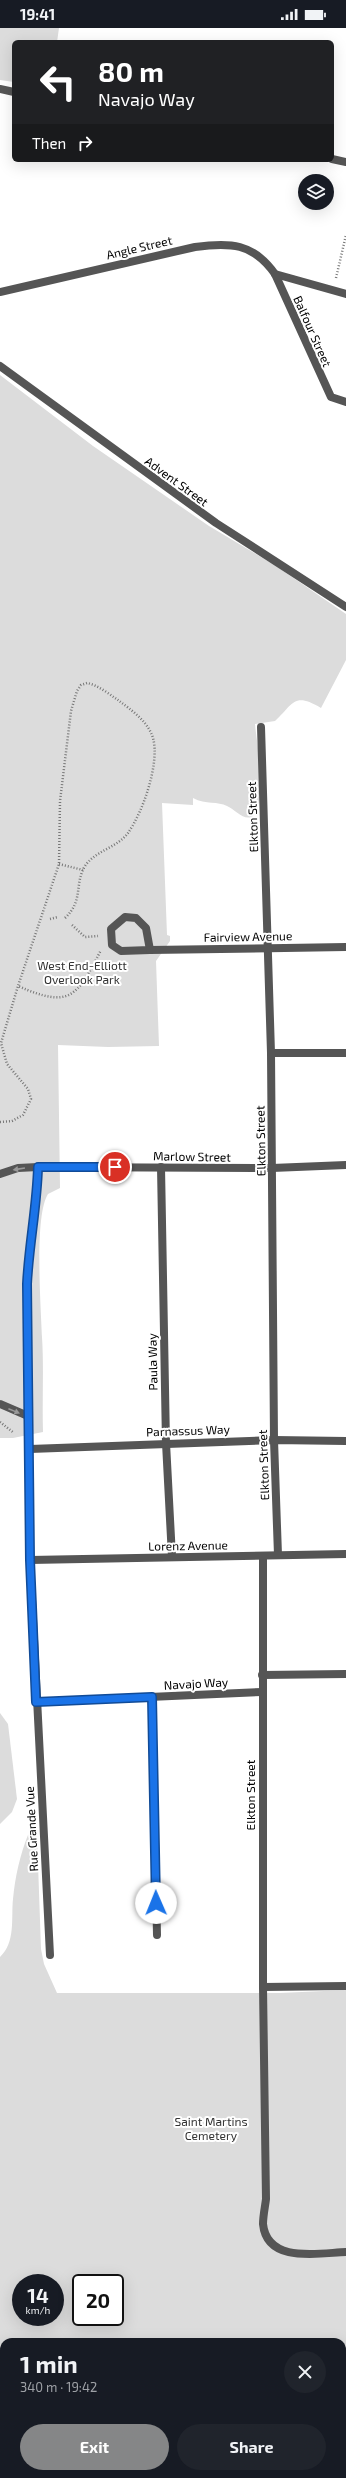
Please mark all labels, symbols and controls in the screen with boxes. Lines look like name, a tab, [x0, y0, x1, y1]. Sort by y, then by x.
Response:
text: 19:41	[20, 5, 55, 23]
text: 80 m	[98, 54, 164, 88]
icon: left	[32, 56, 84, 108]
text: Navajo Way	[98, 88, 195, 110]
icon: right	[74, 132, 96, 154]
text: Then	[32, 134, 66, 152]
map controls	[298, 174, 334, 210]
button: layers	[298, 174, 334, 210]
street label: Angle Street	[105, 233, 174, 261]
street label: Balfour Street	[291, 293, 335, 369]
street label: Advent Street	[143, 453, 212, 509]
street label: Elkton Street	[244, 781, 260, 853]
street label: Fairview Avenue	[204, 928, 292, 944]
park label: West End-Elliott Overlook Park	[37, 958, 127, 986]
street label: Elkton Street	[252, 1105, 268, 1177]
street label: Marlow Street	[153, 1148, 232, 1164]
pin	[98, 1150, 132, 1184]
icon: arrive	[104, 1156, 126, 1178]
one-way arrow	[12, 1166, 25, 1172]
street label: Paula Way	[144, 1333, 159, 1391]
one-way arrow	[8, 1408, 20, 1414]
street label: Parnassus Way	[146, 1422, 231, 1438]
street label: Elkton Street	[255, 1429, 271, 1501]
street label: Lorenz Avenue	[148, 1537, 228, 1553]
street label: Navajo Way	[163, 1674, 229, 1693]
street label: Elkton Street	[243, 1759, 257, 1830]
street label: Rue Grande Vue	[22, 1786, 40, 1872]
position arrow	[135, 1882, 177, 1924]
park label: Saint Martins Cemetery	[174, 2114, 248, 2142]
speed limit sign: 20	[72, 2274, 124, 2326]
text: 14	[27, 2283, 49, 2307]
text: km/h	[26, 2304, 50, 2316]
text: 1 min	[20, 2349, 78, 2378]
button: close	[284, 2351, 326, 2393]
text: 340 m · 19:42	[20, 2379, 97, 2395]
button: Exit	[20, 2424, 169, 2470]
button: Share	[177, 2424, 326, 2470]

